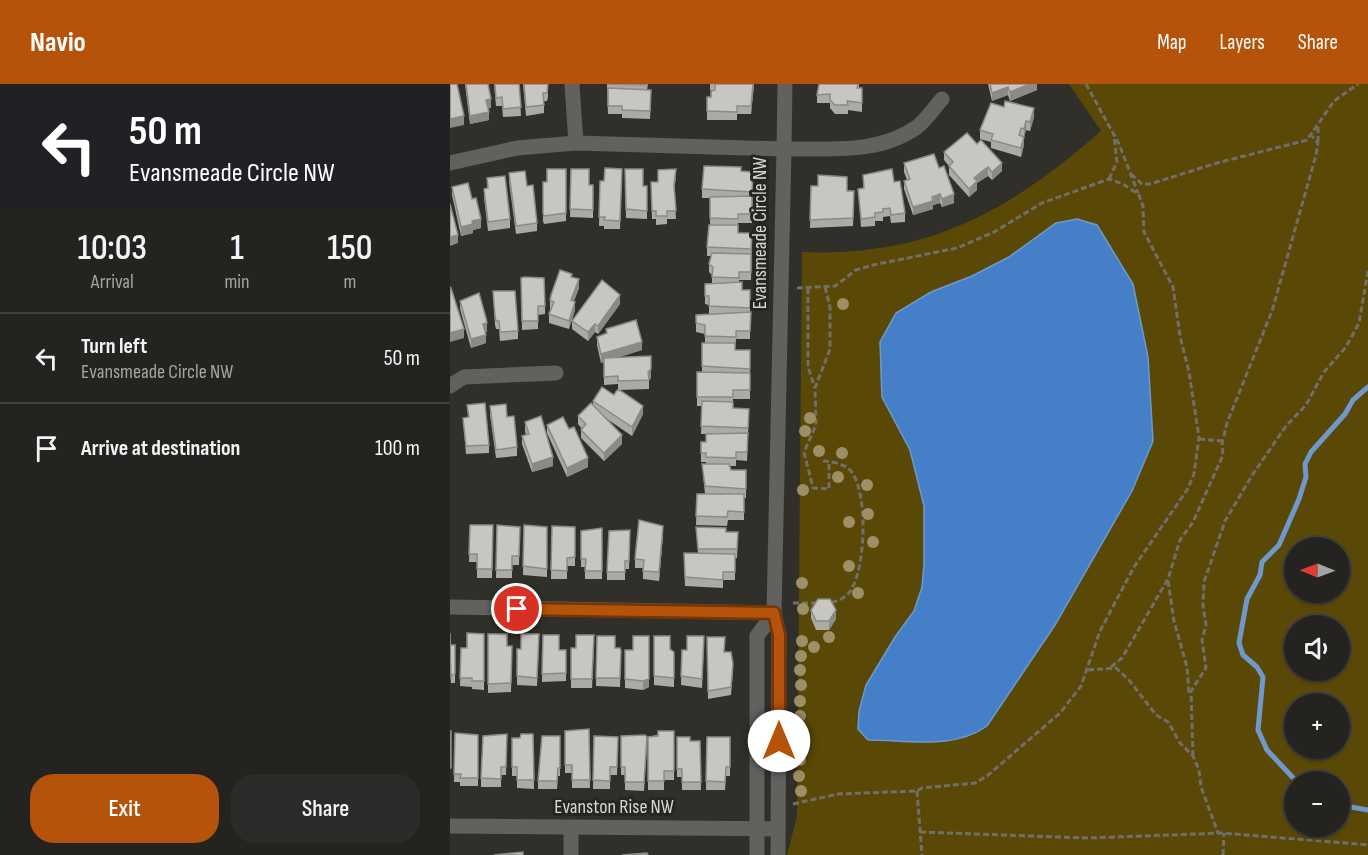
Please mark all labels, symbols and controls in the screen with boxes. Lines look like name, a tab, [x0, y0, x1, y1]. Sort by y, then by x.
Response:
text: Navio	[30, 26, 86, 59]
text: Map	[1157, 30, 1186, 55]
text: Layers	[1219, 30, 1265, 55]
text: Share	[1298, 30, 1338, 55]
text: 50 m	[129, 106, 202, 157]
icon: left	[30, 108, 108, 186]
text: Evansmeade Circle NW	[129, 157, 335, 189]
street label: Evansmeade Circle NW	[748, 157, 772, 309]
text: 10:03	[77, 227, 147, 270]
text: 1	[230, 227, 244, 270]
text: 150	[327, 227, 373, 270]
text: Arrival	[91, 270, 134, 294]
text: min	[225, 270, 250, 294]
text: m	[343, 270, 356, 294]
text: Turn left	[81, 333, 147, 360]
icon: left	[30, 342, 63, 375]
text: 50 m	[384, 345, 420, 372]
text: Evansmeade Circle NW	[81, 360, 233, 384]
icon: arrive	[30, 432, 63, 465]
text: Arrive at destination	[81, 435, 240, 462]
text: 100 m	[375, 435, 420, 462]
north arrow	[1284, 537, 1350, 603]
map controls	[1284, 537, 1350, 837]
pin	[491, 583, 542, 634]
icon: arrive	[500, 592, 533, 625]
button: sound	[1284, 615, 1350, 681]
button: +	[1284, 693, 1350, 759]
position arrow	[747, 709, 811, 773]
button: −	[1284, 771, 1350, 837]
button: Exit	[30, 774, 219, 843]
button: Share	[231, 774, 420, 843]
street label: Evanston Rise NW	[554, 795, 674, 819]

